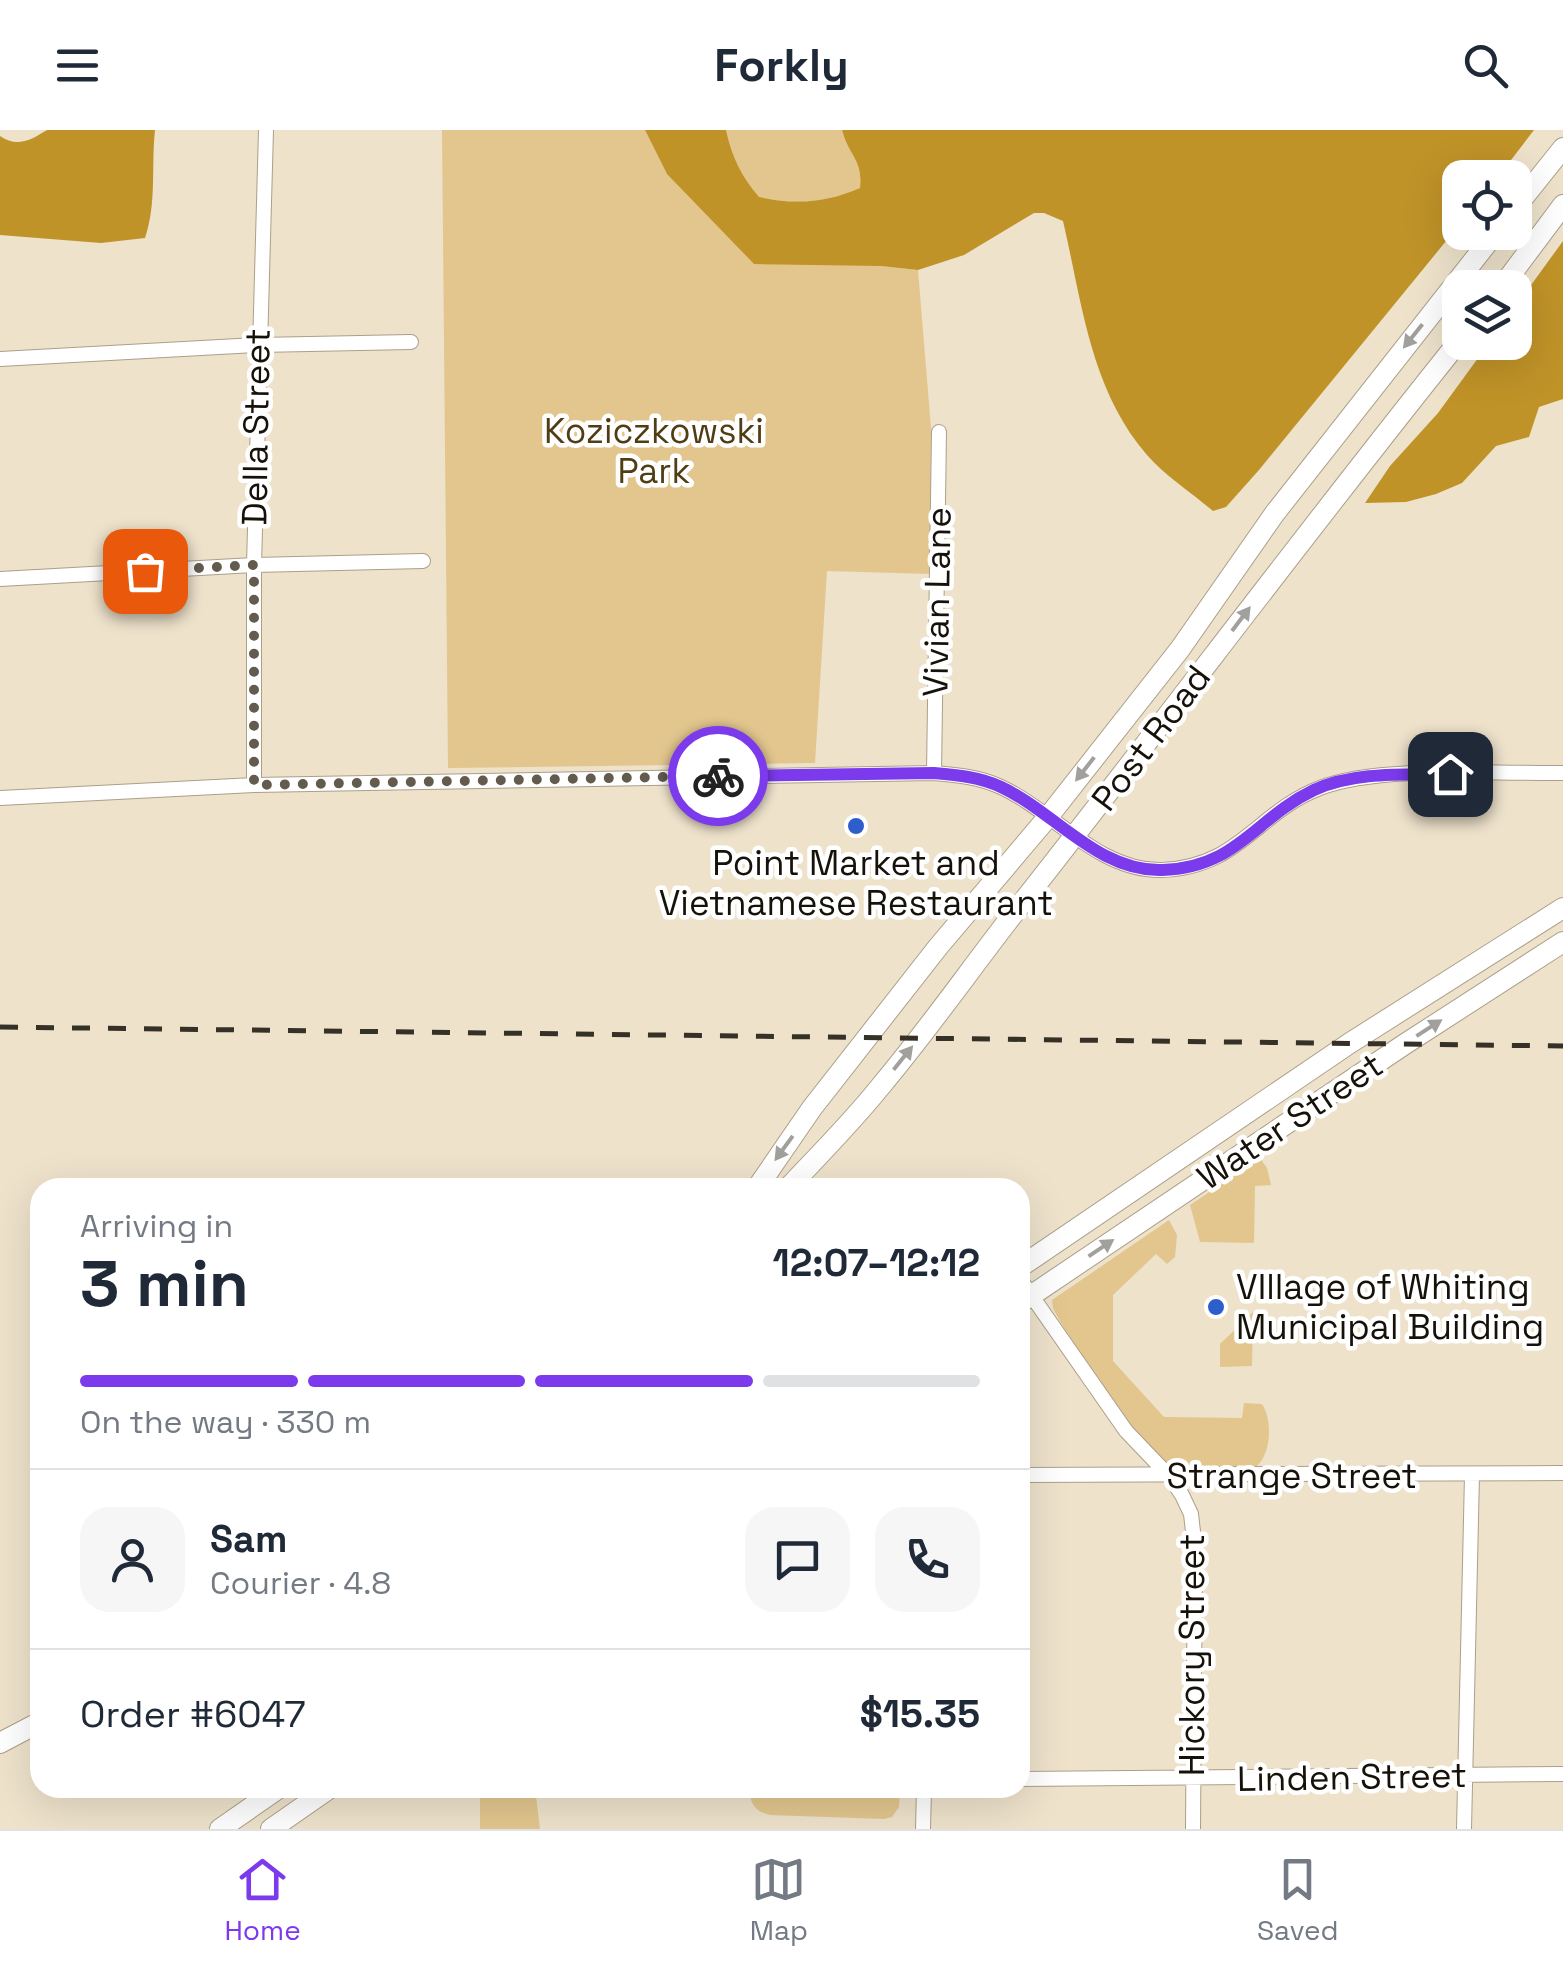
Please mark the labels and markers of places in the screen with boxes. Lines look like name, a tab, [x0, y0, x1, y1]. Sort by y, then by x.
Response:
pin	[103, 529, 188, 614]
pin	[1408, 732, 1493, 817]
marker: Point Market and Vietnamese Restaurant	[845, 815, 867, 837]
place label: Point Market and Vietnamese Restaurant	[659, 841, 1053, 925]
place label: VIllage of Whiting Municipal Building	[1236, 1265, 1544, 1349]
marker: VIllage of Whiting Municipal Building	[1205, 1296, 1227, 1318]

